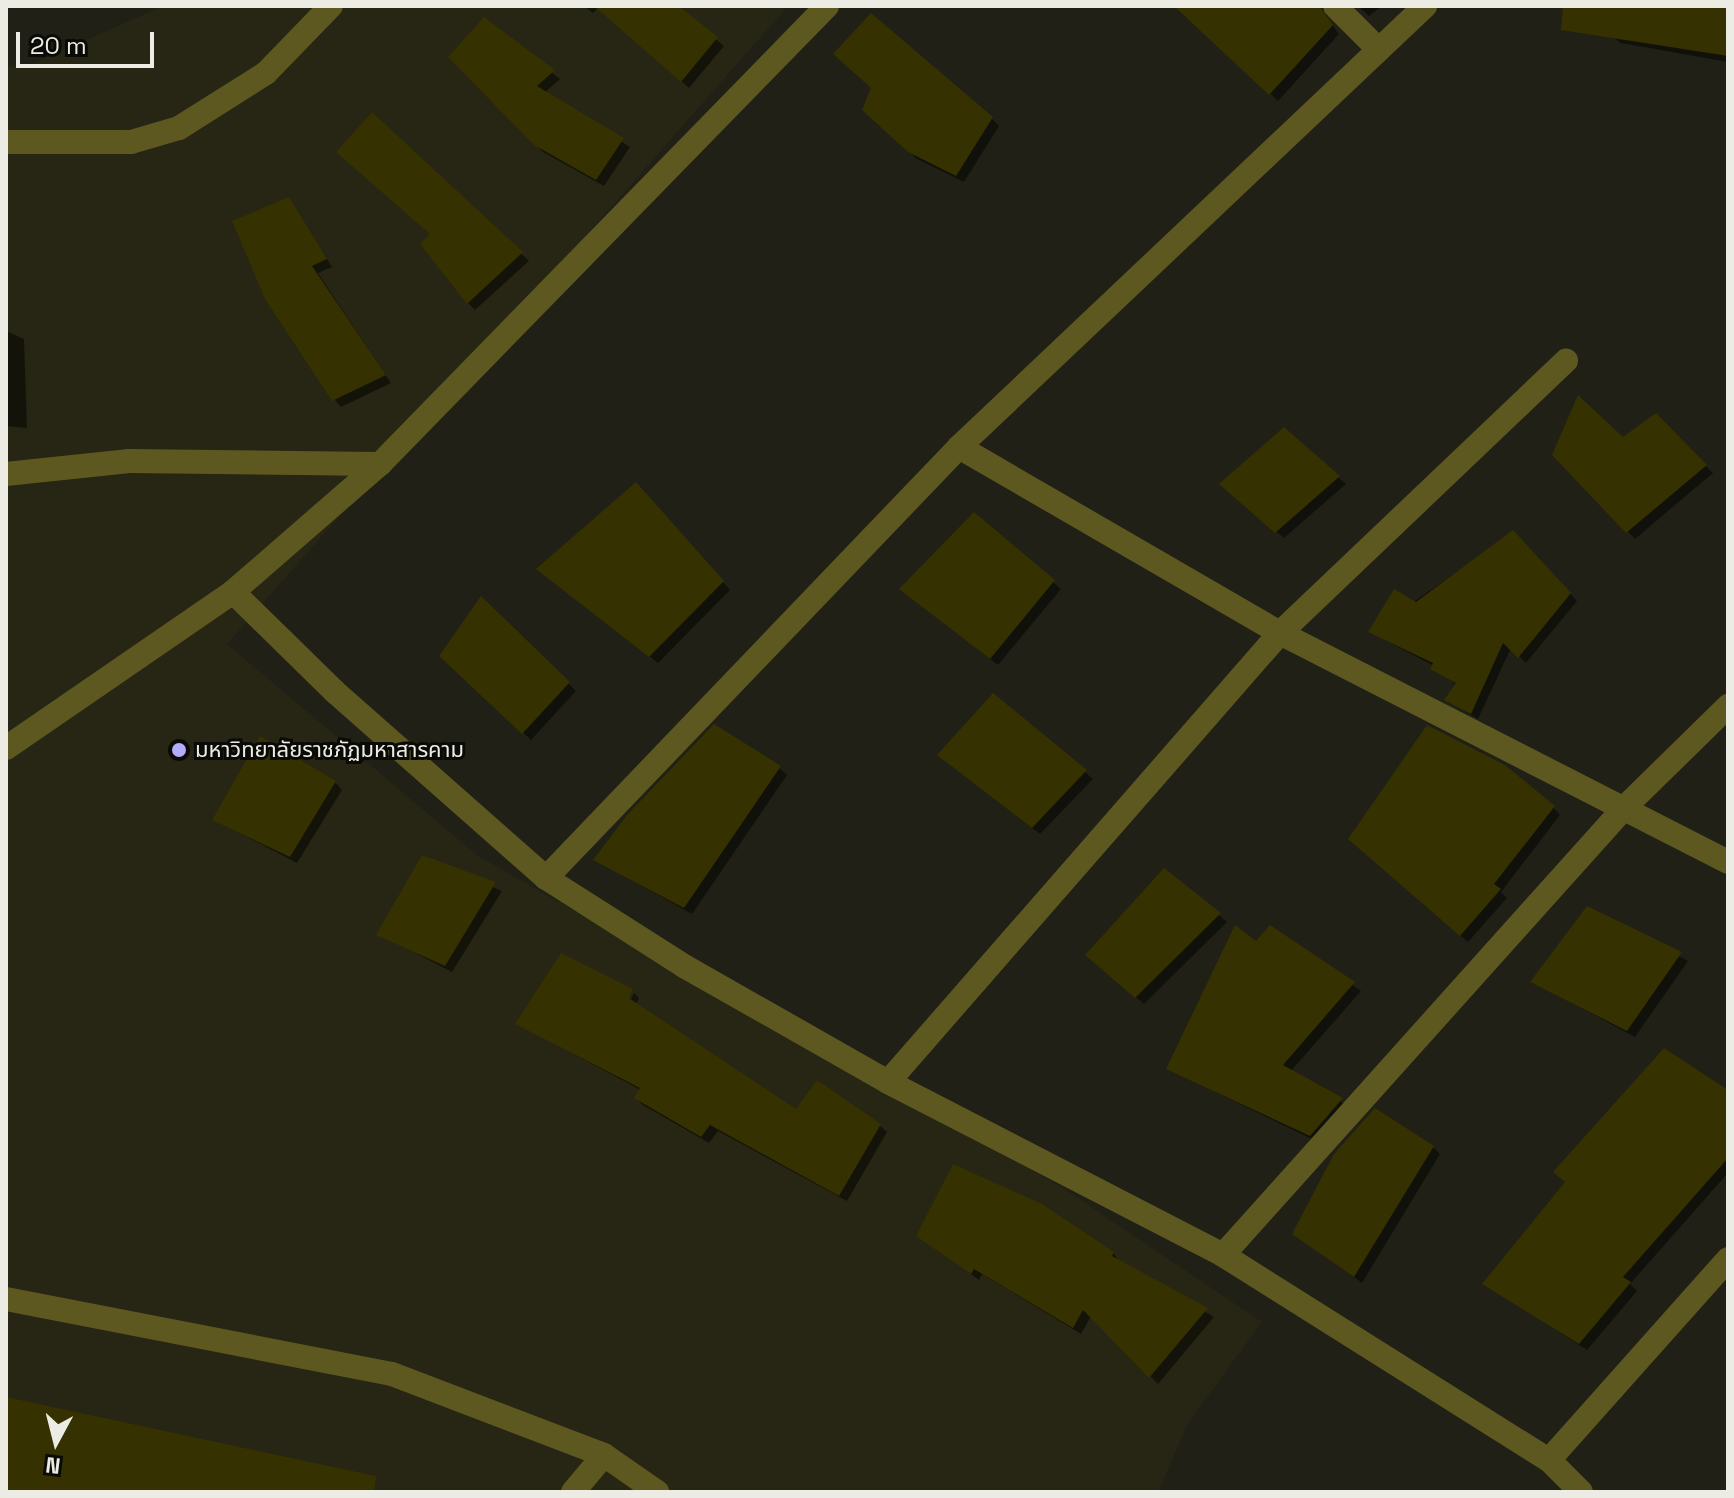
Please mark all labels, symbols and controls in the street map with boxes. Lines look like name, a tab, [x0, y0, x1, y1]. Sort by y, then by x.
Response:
scale bar	[20, 16, 158, 66]
text: 20 m	[30, 30, 87, 61]
place label: มหาวิทยาลัยราชภัฏมหาสารคาม	[195, 737, 464, 763]
marker: มหาวิทยาลัยราชภัฏมหาสารคาม	[170, 741, 188, 759]
north arrow	[16, 1402, 96, 1482]
text: N	[44, 1451, 62, 1481]

